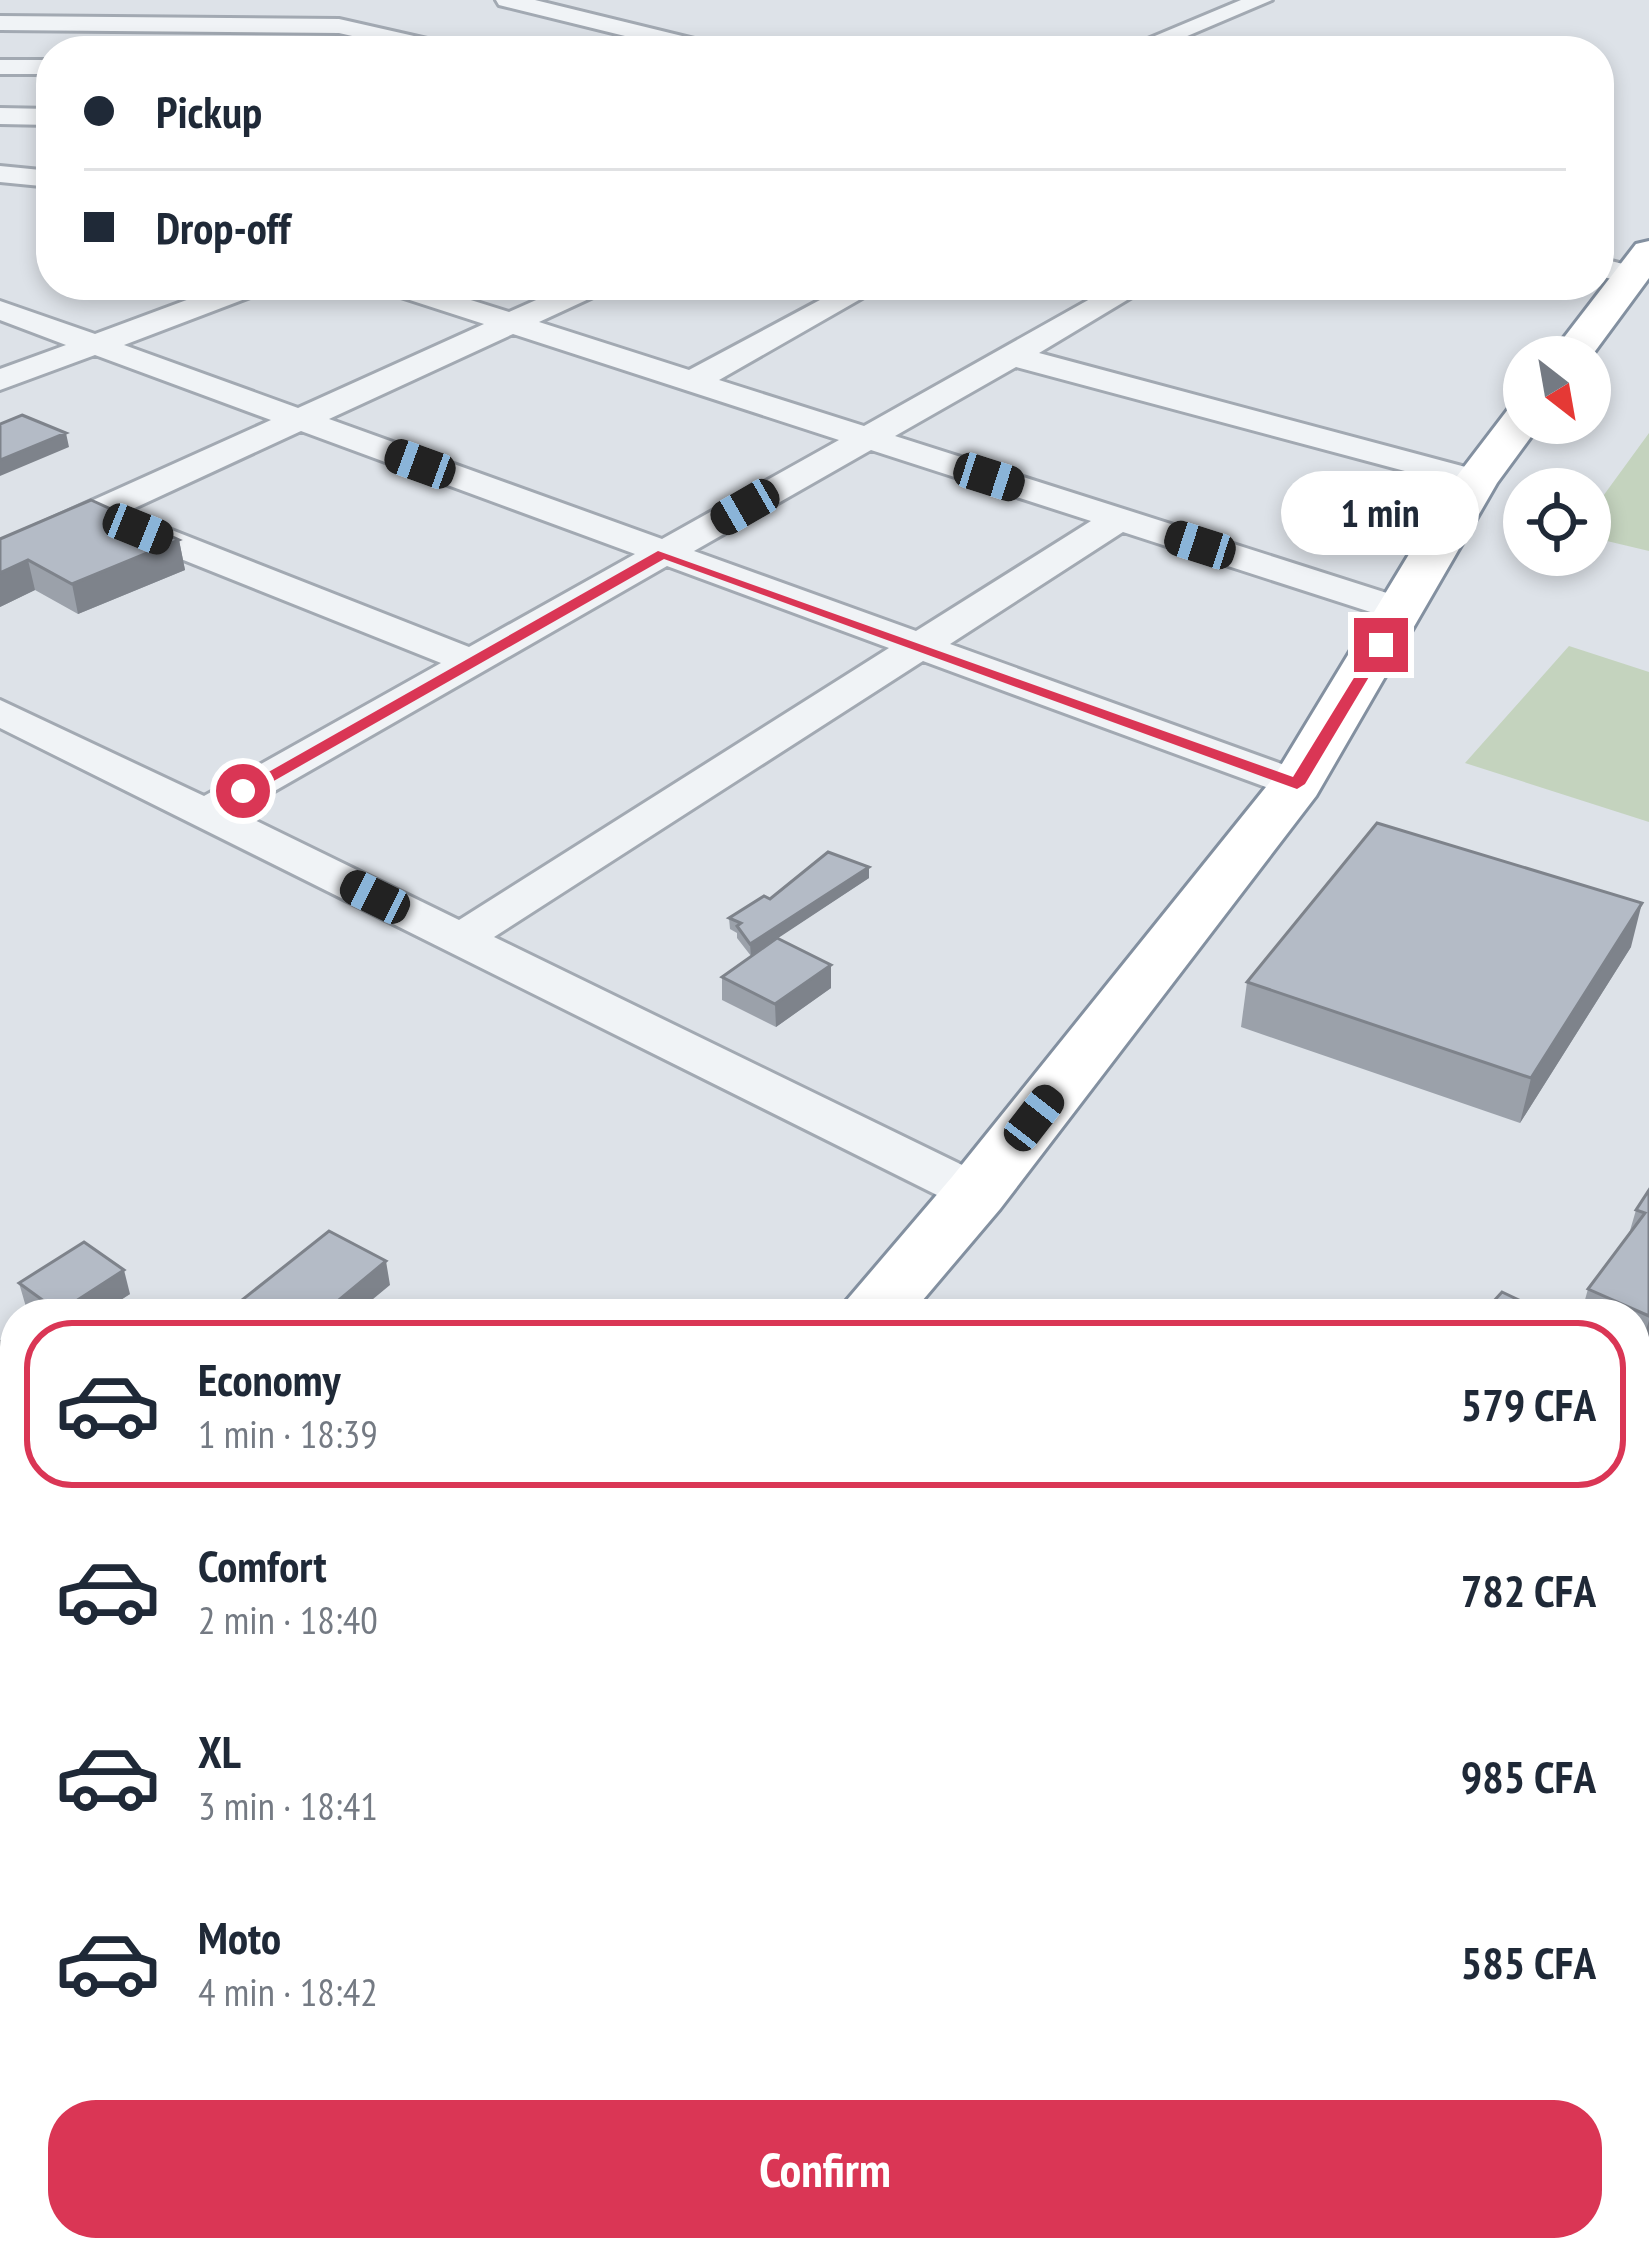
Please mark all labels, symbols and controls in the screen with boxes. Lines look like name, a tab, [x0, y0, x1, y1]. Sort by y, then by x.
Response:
text: Pickup	[156, 82, 262, 140]
text: Drop-off	[156, 198, 290, 256]
north arrow	[1503, 336, 1611, 444]
map controls	[1503, 336, 1611, 576]
car	[380, 435, 460, 493]
car	[949, 449, 1029, 505]
button: locate	[1503, 468, 1611, 576]
callout: 1 min	[1282, 471, 1480, 555]
car	[705, 473, 785, 541]
text: 1 min	[1341, 487, 1419, 538]
car	[98, 499, 178, 559]
car	[1160, 517, 1240, 573]
route end	[1354, 618, 1408, 672]
route start	[216, 764, 270, 818]
car	[335, 865, 415, 929]
car	[998, 1079, 1070, 1157]
icon: car	[54, 1350, 162, 1458]
text: Economy	[198, 1350, 341, 1408]
text: 579 CFA	[1461, 1375, 1596, 1433]
text: 1 min · 18:39	[198, 1408, 378, 1459]
icon: car	[54, 1536, 162, 1644]
text: Comfort	[198, 1536, 327, 1594]
text: 782 CFA	[1461, 1561, 1596, 1619]
text: 2 min · 18:40	[198, 1594, 378, 1645]
icon: car	[54, 1722, 162, 1830]
text: XL	[198, 1722, 241, 1780]
text: 985 CFA	[1461, 1747, 1596, 1805]
text: 3 min · 18:41	[198, 1780, 378, 1831]
icon: car	[54, 1908, 162, 2016]
text: Moto	[198, 1908, 281, 1966]
text: 585 CFA	[1461, 1933, 1596, 1991]
text: 4 min · 18:42	[198, 1966, 378, 2017]
button: Confirm	[48, 2100, 1602, 2238]

